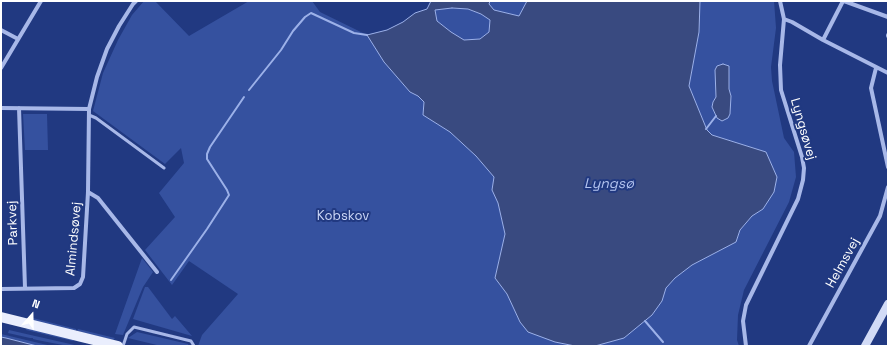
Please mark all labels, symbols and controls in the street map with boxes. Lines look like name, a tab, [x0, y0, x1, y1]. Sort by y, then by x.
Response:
street label: Lyngsøvej	[787, 96, 819, 162]
water label: Lyngsø	[584, 176, 634, 192]
street label: Parkvej	[4, 200, 22, 246]
street label: Almindsøvej	[63, 201, 85, 277]
park label: Kobskov	[317, 208, 369, 224]
street label: Helmsvej	[823, 235, 863, 291]
north arrow	[12, 295, 52, 335]
text: N	[30, 296, 42, 312]

